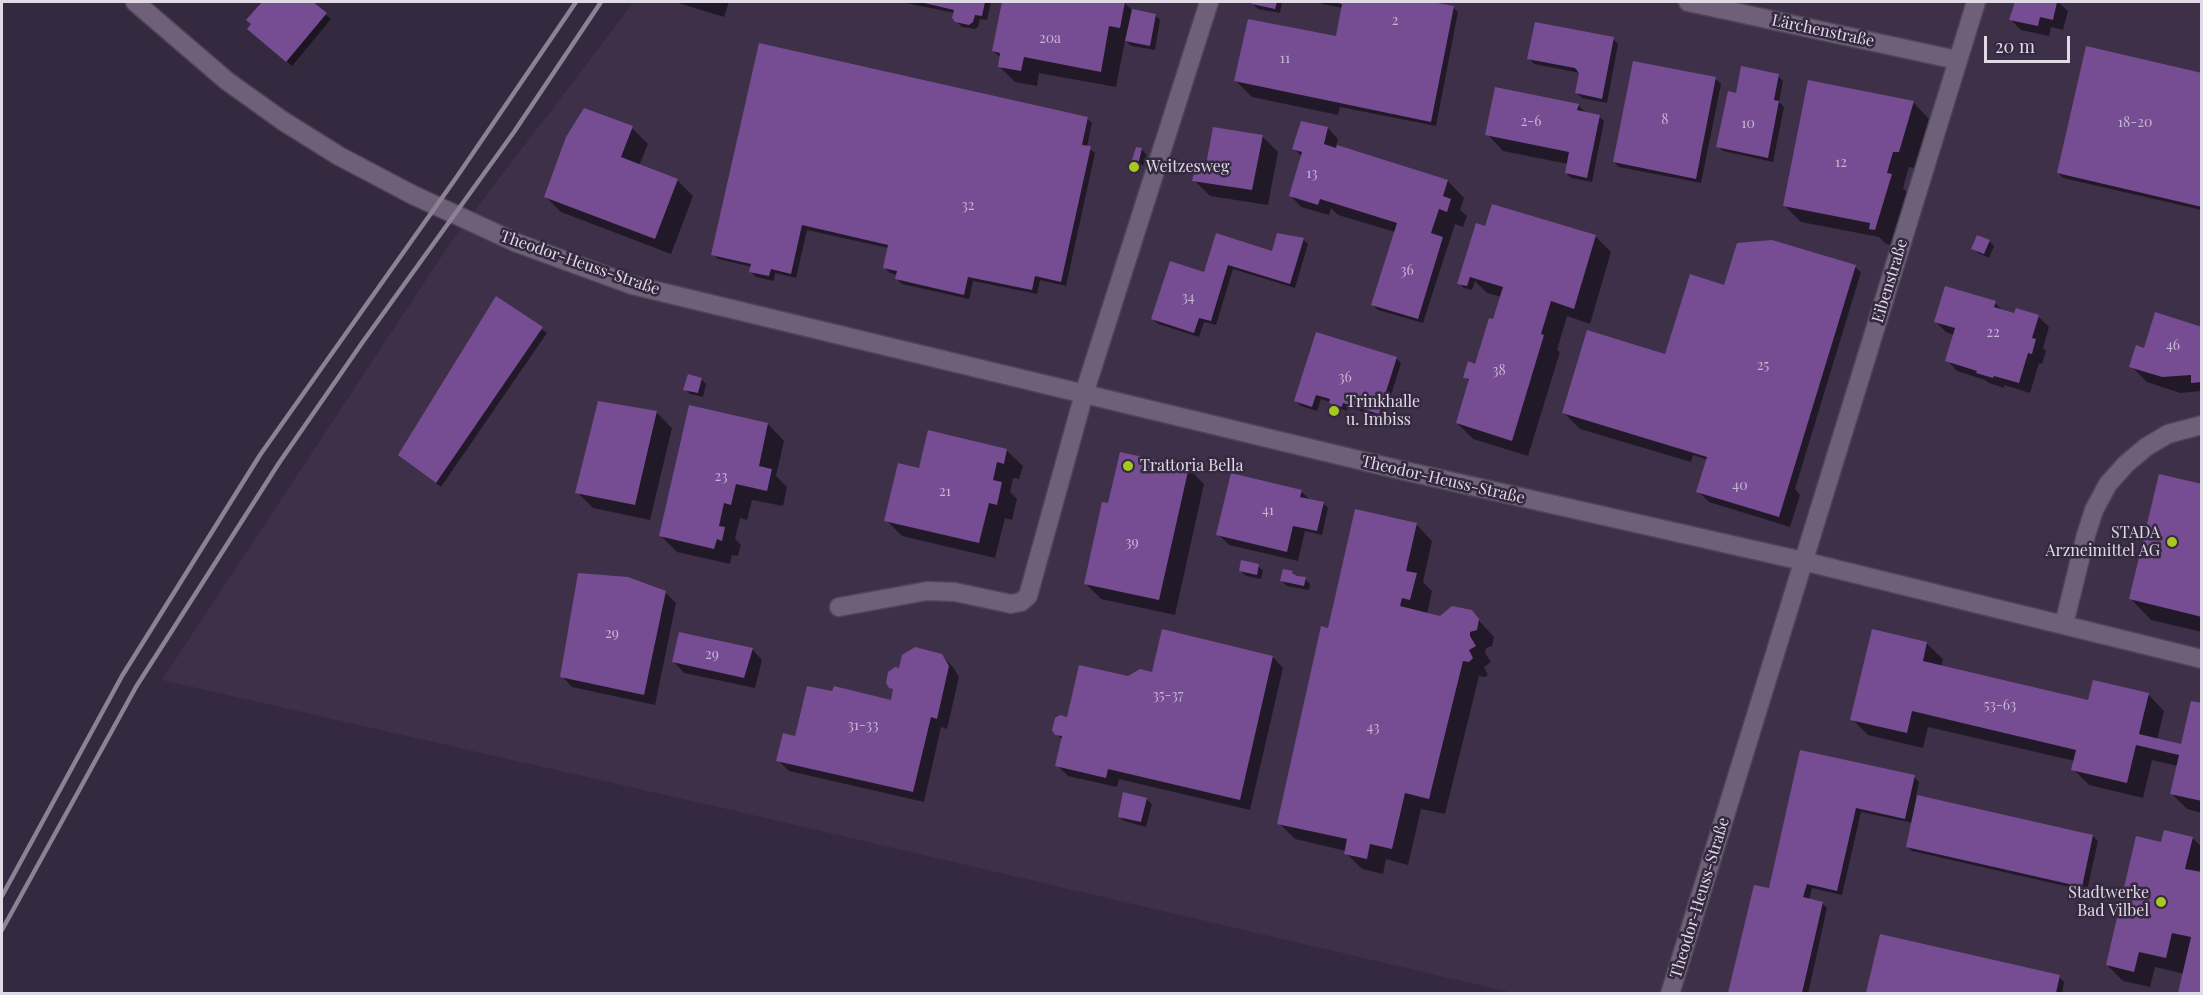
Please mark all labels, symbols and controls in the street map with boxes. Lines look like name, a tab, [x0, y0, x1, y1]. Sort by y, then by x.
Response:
street label: Lärchenstraße	[1770, 11, 1876, 51]
house number: 2	[1392, 13, 1398, 29]
scale bar	[1987, 24, 2072, 62]
house number: 20a	[1039, 31, 1061, 47]
text: 20 m	[1995, 34, 2035, 58]
house number: 11	[1280, 51, 1290, 67]
house number: 8	[1661, 112, 1669, 128]
house number: 2-6	[1521, 114, 1541, 130]
house number: 18-20	[2118, 115, 2152, 131]
house number: 10	[1741, 116, 1755, 132]
house number: 12	[1835, 155, 1847, 171]
place label: Weitzesweg	[1146, 157, 1229, 177]
marker: Weitzesweg	[1127, 160, 1141, 174]
house number: 13	[1306, 166, 1318, 182]
house number: 32	[961, 198, 975, 214]
street label: Theodor-Heuss-Straße	[498, 227, 662, 299]
street label: Eibenstraße	[1868, 237, 1912, 325]
house number: 36	[1400, 263, 1414, 279]
house number: 34	[1181, 290, 1195, 306]
house number: 22	[1986, 325, 2000, 341]
house number: 46	[2166, 338, 2180, 354]
house number: 25	[1757, 358, 1769, 374]
house number: 38	[1492, 363, 1506, 379]
house number: 36	[1338, 370, 1352, 386]
place label: Trinkhalle u. Imbiss	[1346, 392, 1420, 430]
marker: Trinkhalle u. Imbiss	[1327, 404, 1341, 418]
street label: Theodor-Heuss-Straße	[1359, 452, 1527, 508]
place label: Trattoria Bella	[1140, 456, 1243, 476]
marker: Trattoria Bella	[1121, 459, 1135, 473]
house number: 23	[714, 469, 728, 485]
house number: 40	[1732, 478, 1748, 494]
house number: 21	[939, 484, 951, 500]
house number: 41	[1262, 503, 1274, 519]
place label: STADA Arzneimittel AG	[2045, 523, 2160, 561]
house number: 39	[1125, 535, 1139, 551]
marker: STADA Arzneimittel AG	[2165, 535, 2179, 549]
house number: 29	[605, 626, 619, 642]
house number: 29	[705, 647, 719, 663]
house number: 35-37	[1152, 688, 1184, 704]
house number: 53-63	[1984, 698, 2016, 714]
house number: 31-33	[848, 718, 878, 734]
house number: 43	[1367, 720, 1379, 736]
street label: Theodor-Heuss-Straße	[1666, 815, 1734, 981]
place label: Stadtwerke Bad Vilbel	[2068, 883, 2149, 921]
marker: Stadtwerke Bad Vilbel	[2154, 895, 2168, 909]

